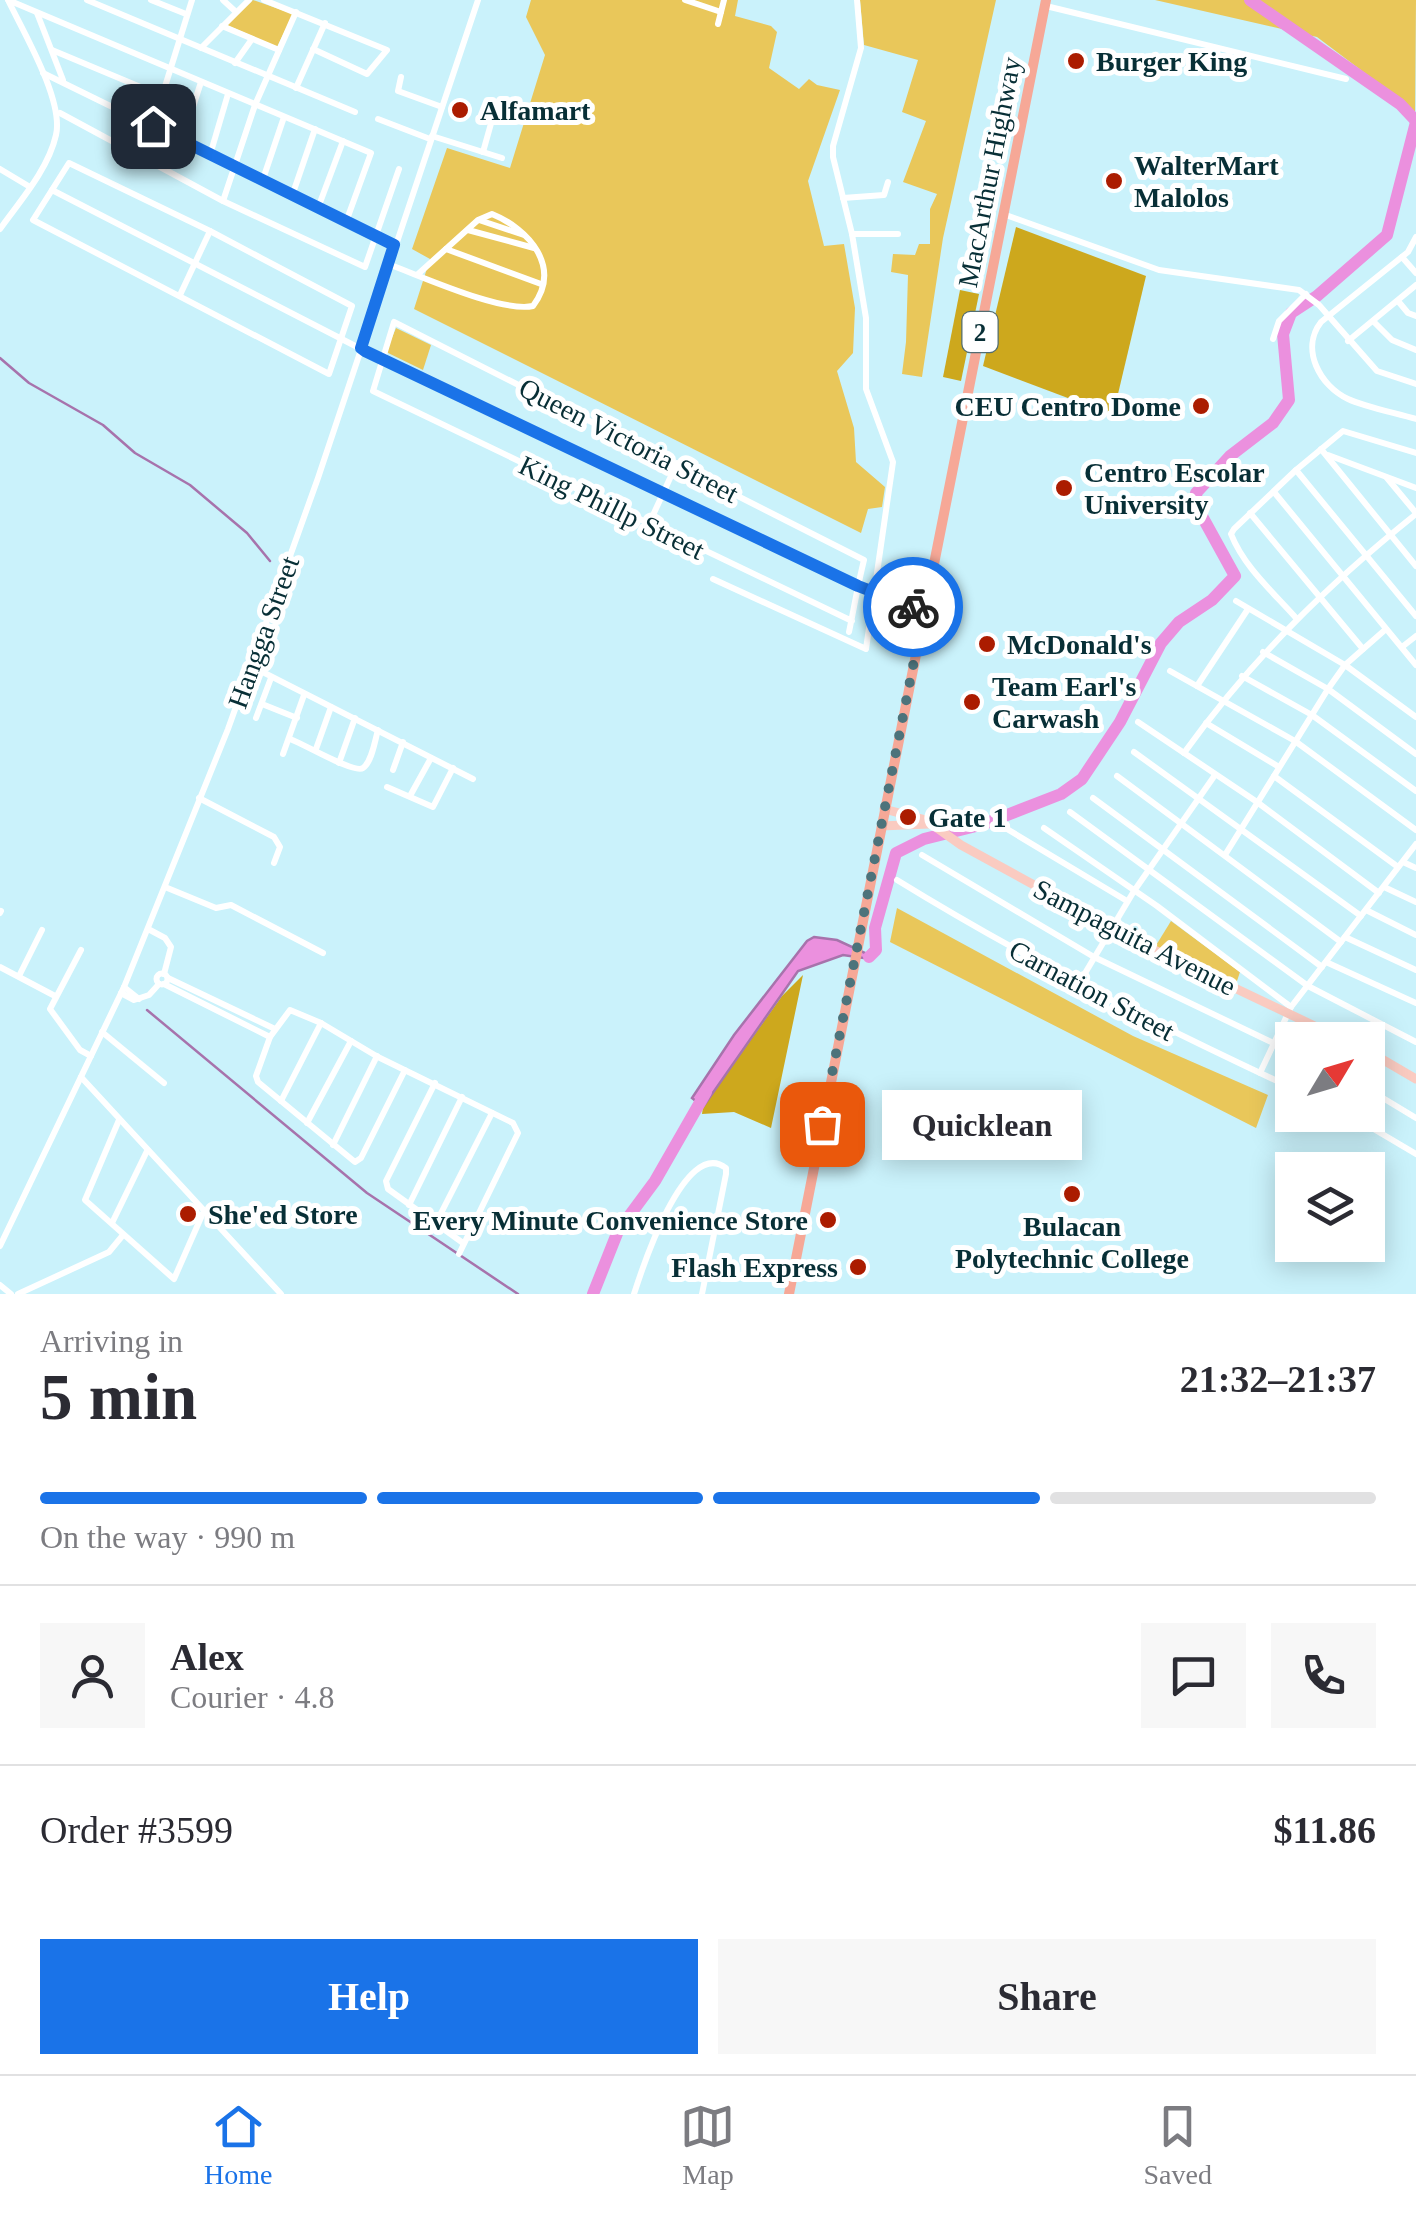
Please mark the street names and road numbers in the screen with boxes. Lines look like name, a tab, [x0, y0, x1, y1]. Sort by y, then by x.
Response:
street label: MacArthur Highway	[952, 54, 1027, 290]
road number: 2	[962, 312, 998, 352]
street label: Queen Victoria Street	[514, 372, 744, 509]
street label: King Phillp Street	[514, 449, 710, 566]
street label: Hangga Street	[222, 552, 305, 712]
street label: Sampaguita Avenue	[1029, 873, 1241, 1002]
street label: Carnation Street	[1004, 934, 1180, 1047]

